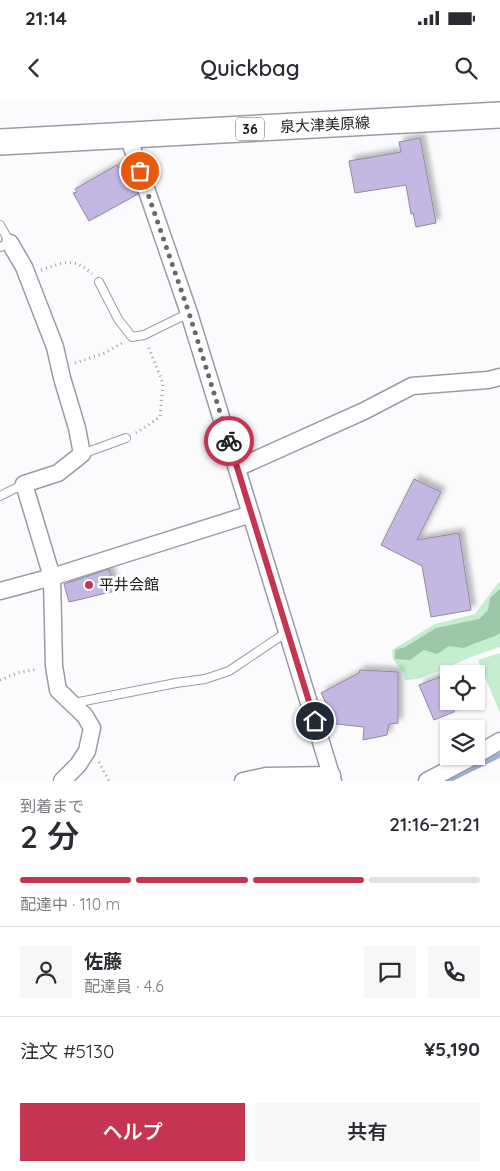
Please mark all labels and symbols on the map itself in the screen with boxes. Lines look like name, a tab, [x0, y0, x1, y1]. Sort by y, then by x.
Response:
street label: 泉大津美原線	[280, 113, 370, 136]
road number: 36	[236, 118, 264, 140]
pin	[119, 150, 161, 192]
courier	[204, 416, 254, 466]
place label: 平井会館	[99, 575, 159, 594]
marker: 平井会館	[83, 579, 95, 591]
pin	[294, 700, 336, 742]

